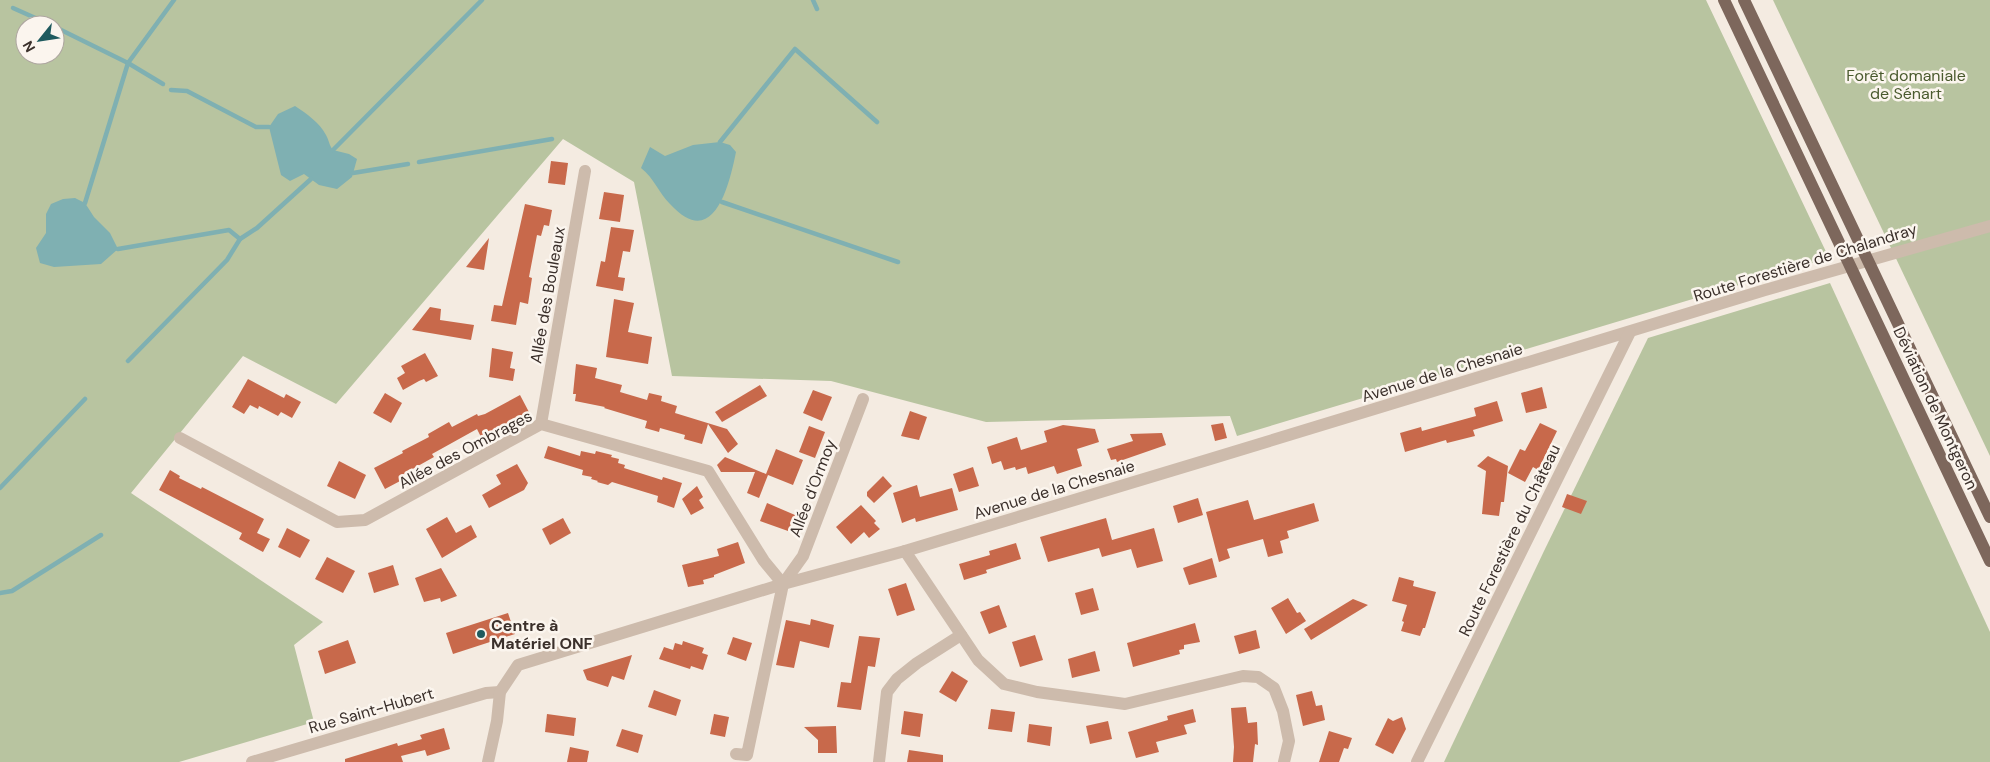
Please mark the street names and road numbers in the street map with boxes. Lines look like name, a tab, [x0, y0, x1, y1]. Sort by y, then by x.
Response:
street label: Route Forestière de Chalandray	[1691, 218, 1920, 307]
street label: Allée des Bouleaux	[525, 225, 570, 365]
street label: Déviation de Montgeron	[1889, 323, 1983, 493]
street label: Avenue de la Chesnaie	[1359, 338, 1525, 407]
street label: Allée des Ombrages	[395, 405, 536, 494]
street label: Allée d'Ormoy	[784, 436, 841, 540]
street label: Route Forestière du Château	[1454, 441, 1565, 640]
street label: Avenue de la Chesnaie	[971, 455, 1137, 524]
street label: Rue Saint-Hubert	[306, 683, 436, 738]

